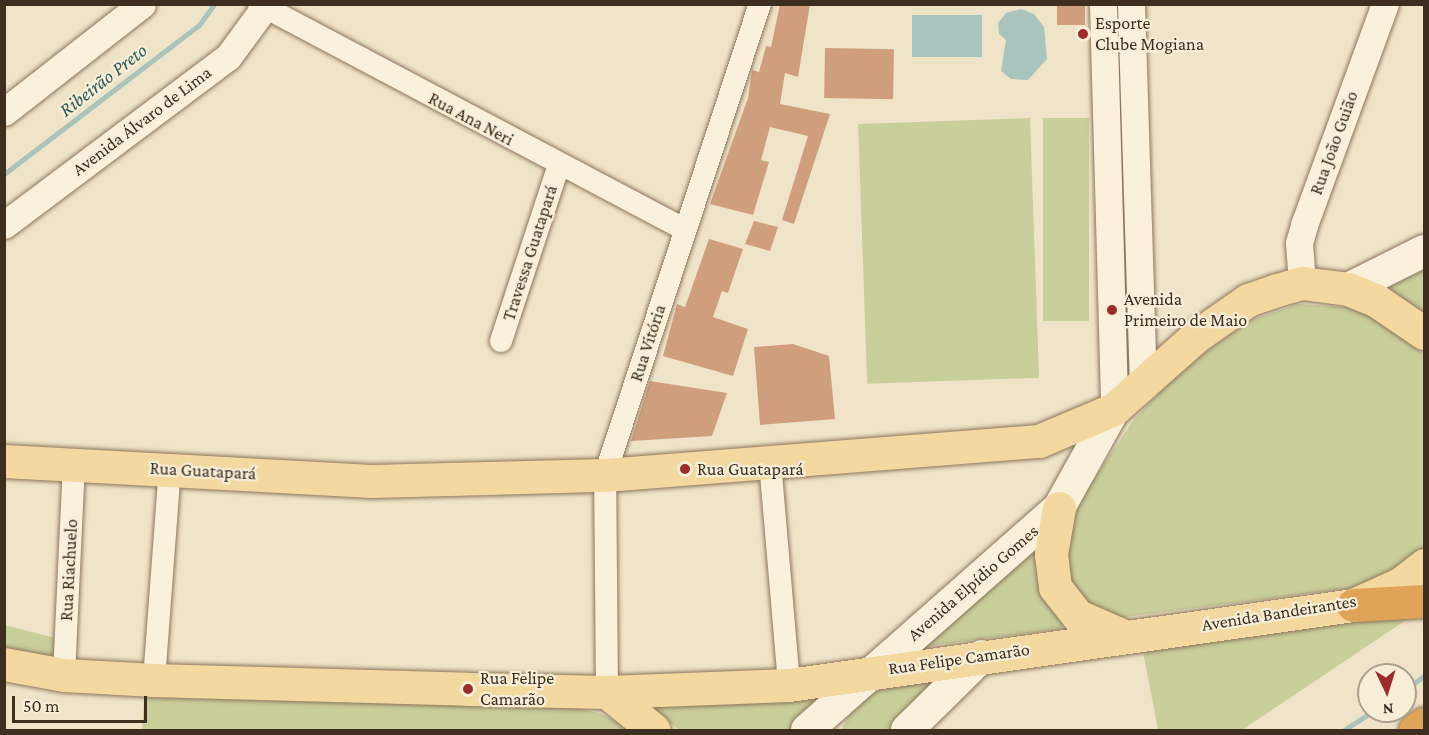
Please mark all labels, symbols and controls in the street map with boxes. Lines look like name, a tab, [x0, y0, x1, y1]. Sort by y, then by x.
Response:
place label: Esporte Clube Mogiana	[1095, 13, 1204, 56]
marker: Esporte Clube Mogiana	[1076, 27, 1090, 41]
water label: Ribeirão Preto	[54, 38, 152, 122]
street label: Avenida Álvaro de Lima	[68, 62, 216, 180]
street label: Rua Ana Neri	[425, 88, 517, 150]
street label: Rua João Guião	[1305, 88, 1363, 198]
street label: Travessa Guatapará	[498, 182, 562, 324]
place label: Avenida Primeiro de Maio	[1124, 289, 1247, 332]
street label: Rua Vitória	[625, 302, 671, 384]
marker: Avenida Primeiro de Maio	[1105, 303, 1119, 317]
street label: Rua Guatapará	[149, 457, 257, 485]
place label: Rua Guatapará	[697, 458, 804, 480]
marker: Rua Guatapará	[678, 462, 692, 476]
street label: Rua Riachuelo	[56, 518, 82, 622]
street label: Avenida Elpídio Gomes	[903, 520, 1043, 646]
street label: Avenida Bandeirantes	[1200, 590, 1358, 636]
street label: Rua Felipe Camarão	[887, 638, 1031, 680]
north arrow	[1357, 663, 1417, 723]
place label: Rua Felipe Camarão	[480, 668, 554, 710]
marker: Rua Felipe Camarão	[461, 682, 475, 696]
scale bar	[15, 684, 150, 722]
text: 50 m	[23, 696, 60, 716]
text: N	[1382, 701, 1394, 718]

